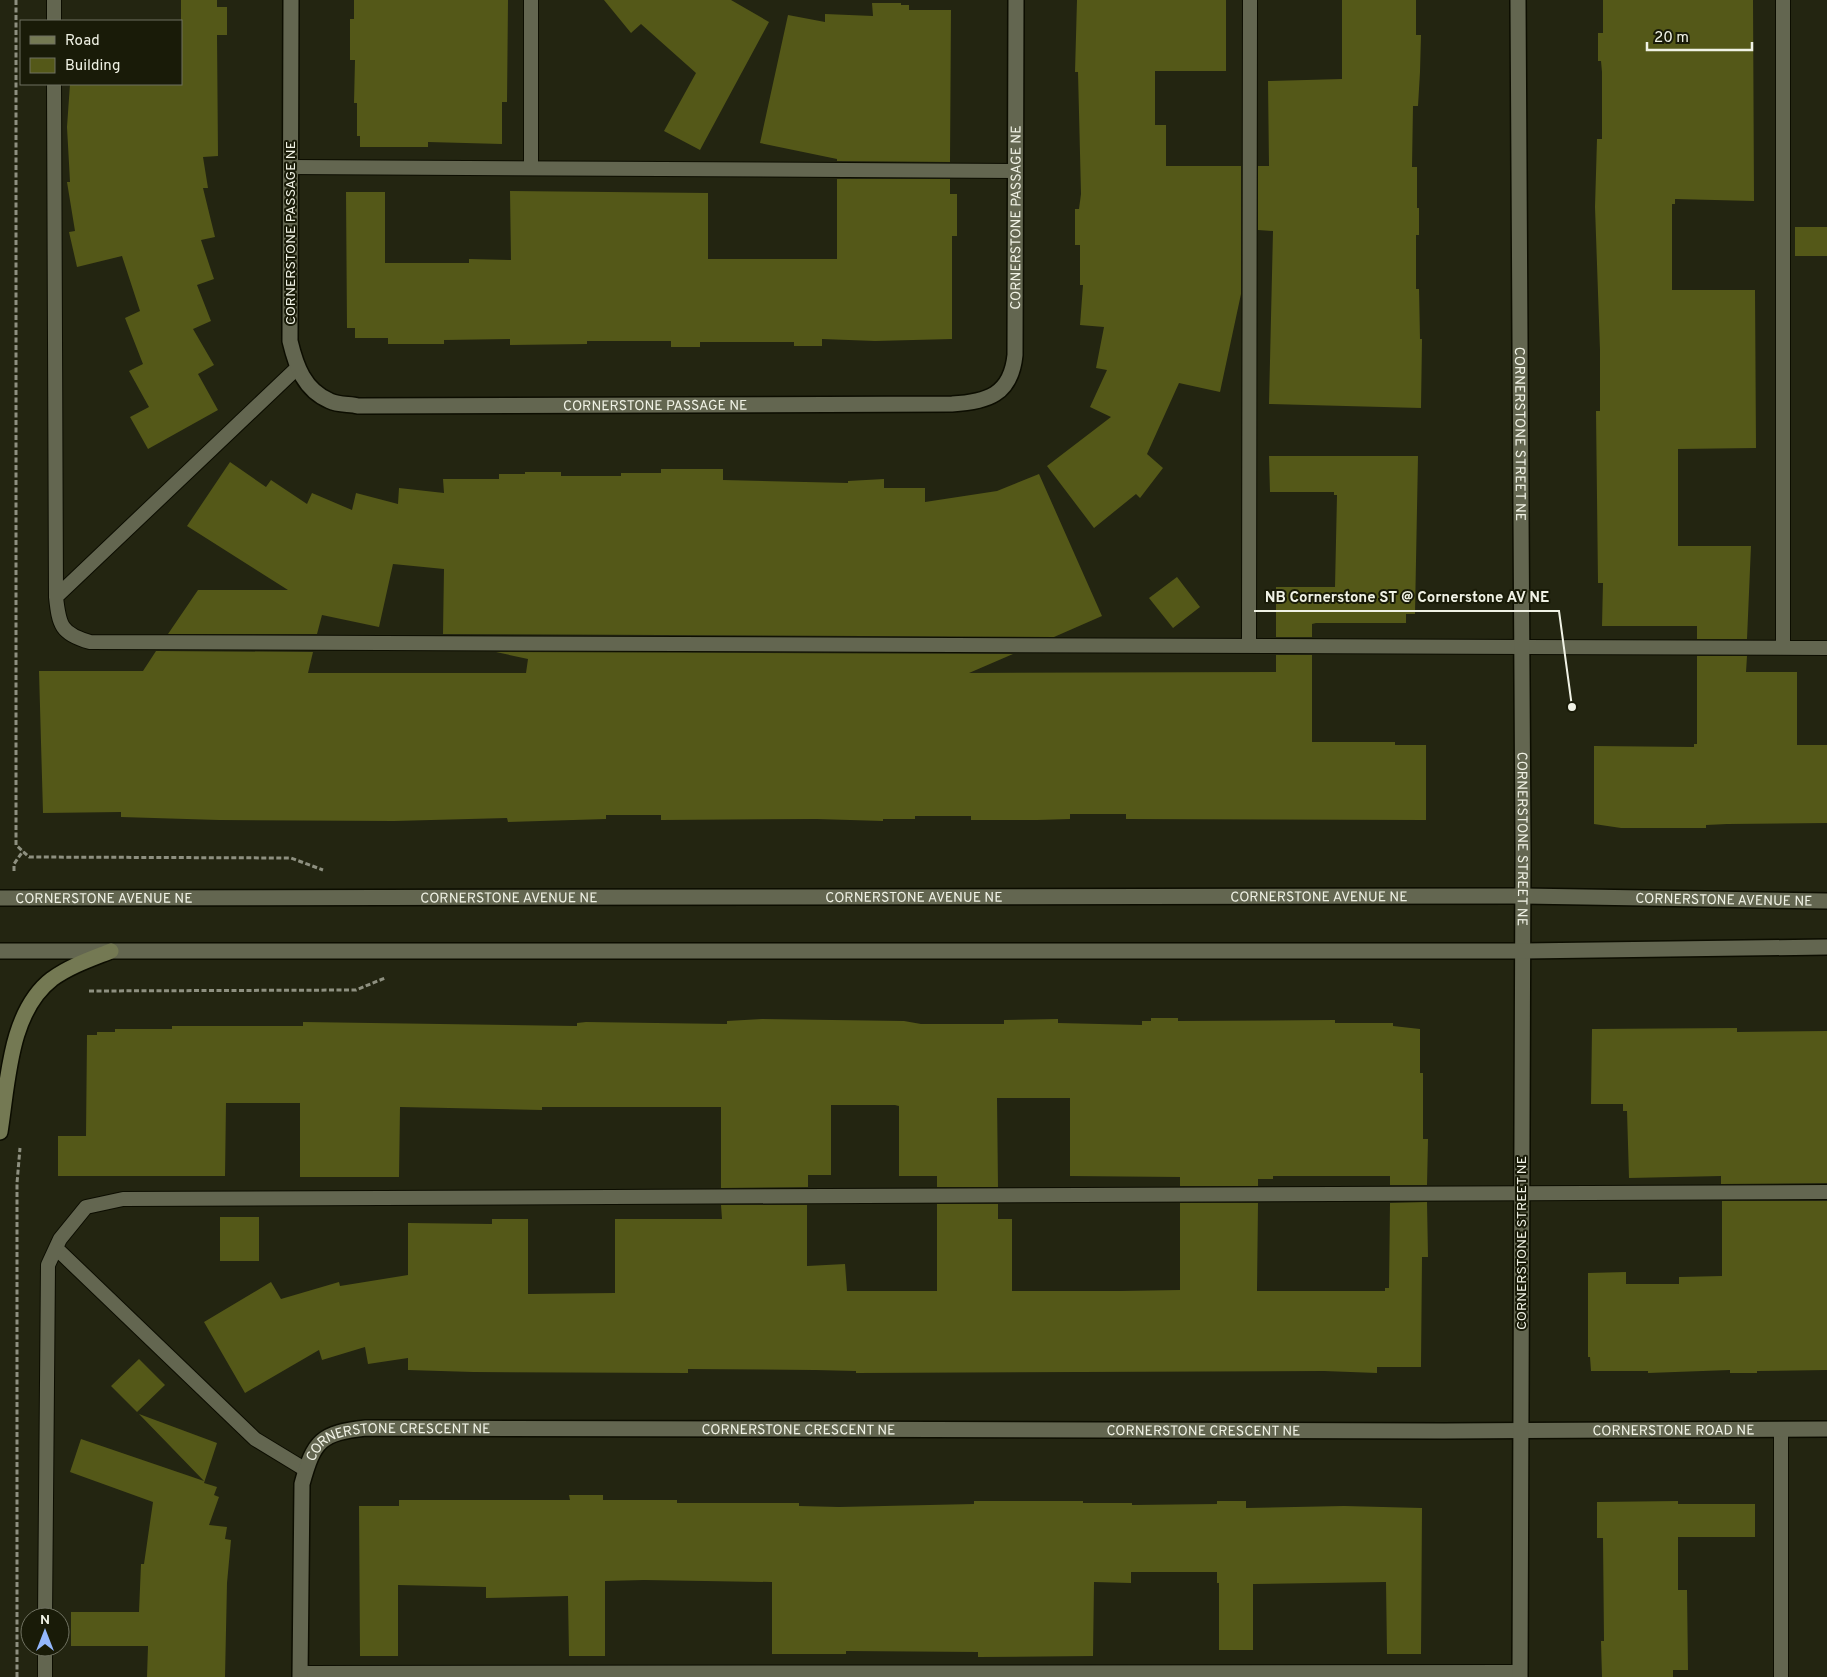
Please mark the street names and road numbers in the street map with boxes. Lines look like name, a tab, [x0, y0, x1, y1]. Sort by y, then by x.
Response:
street label: CORNERSTONE PASSAGE NE	[1008, 125, 1026, 310]
street label: CORNERSTONE PASSAGE NE	[283, 141, 300, 325]
street label: CORNERSTONE STREET NE	[1510, 347, 1528, 521]
street label: CORNERSTONE PASSAGE NE	[563, 398, 747, 415]
street label: CORNERSTONE STREET NE	[1512, 752, 1530, 926]
street label: CORNERSTONE AVENUE NE	[1230, 889, 1408, 906]
street label: CORNERSTONE AVENUE NE	[420, 890, 598, 907]
street label: CORNERSTONE AVENUE NE	[825, 890, 1003, 907]
street label: CORNERSTONE AVENUE NE	[15, 891, 193, 908]
street label: CORNERSTONE AVENUE NE	[1635, 891, 1813, 911]
street label: CORNERSTONE STREET NE	[1514, 1156, 1531, 1330]
street label: CORNERSTONE CRESCENT NE	[303, 1421, 491, 1464]
street label: CORNERSTONE CRESCENT NE	[701, 1422, 896, 1439]
street label: CORNERSTONE ROAD NE	[1592, 1422, 1755, 1440]
street label: CORNERSTONE CRESCENT NE	[1106, 1423, 1301, 1441]

